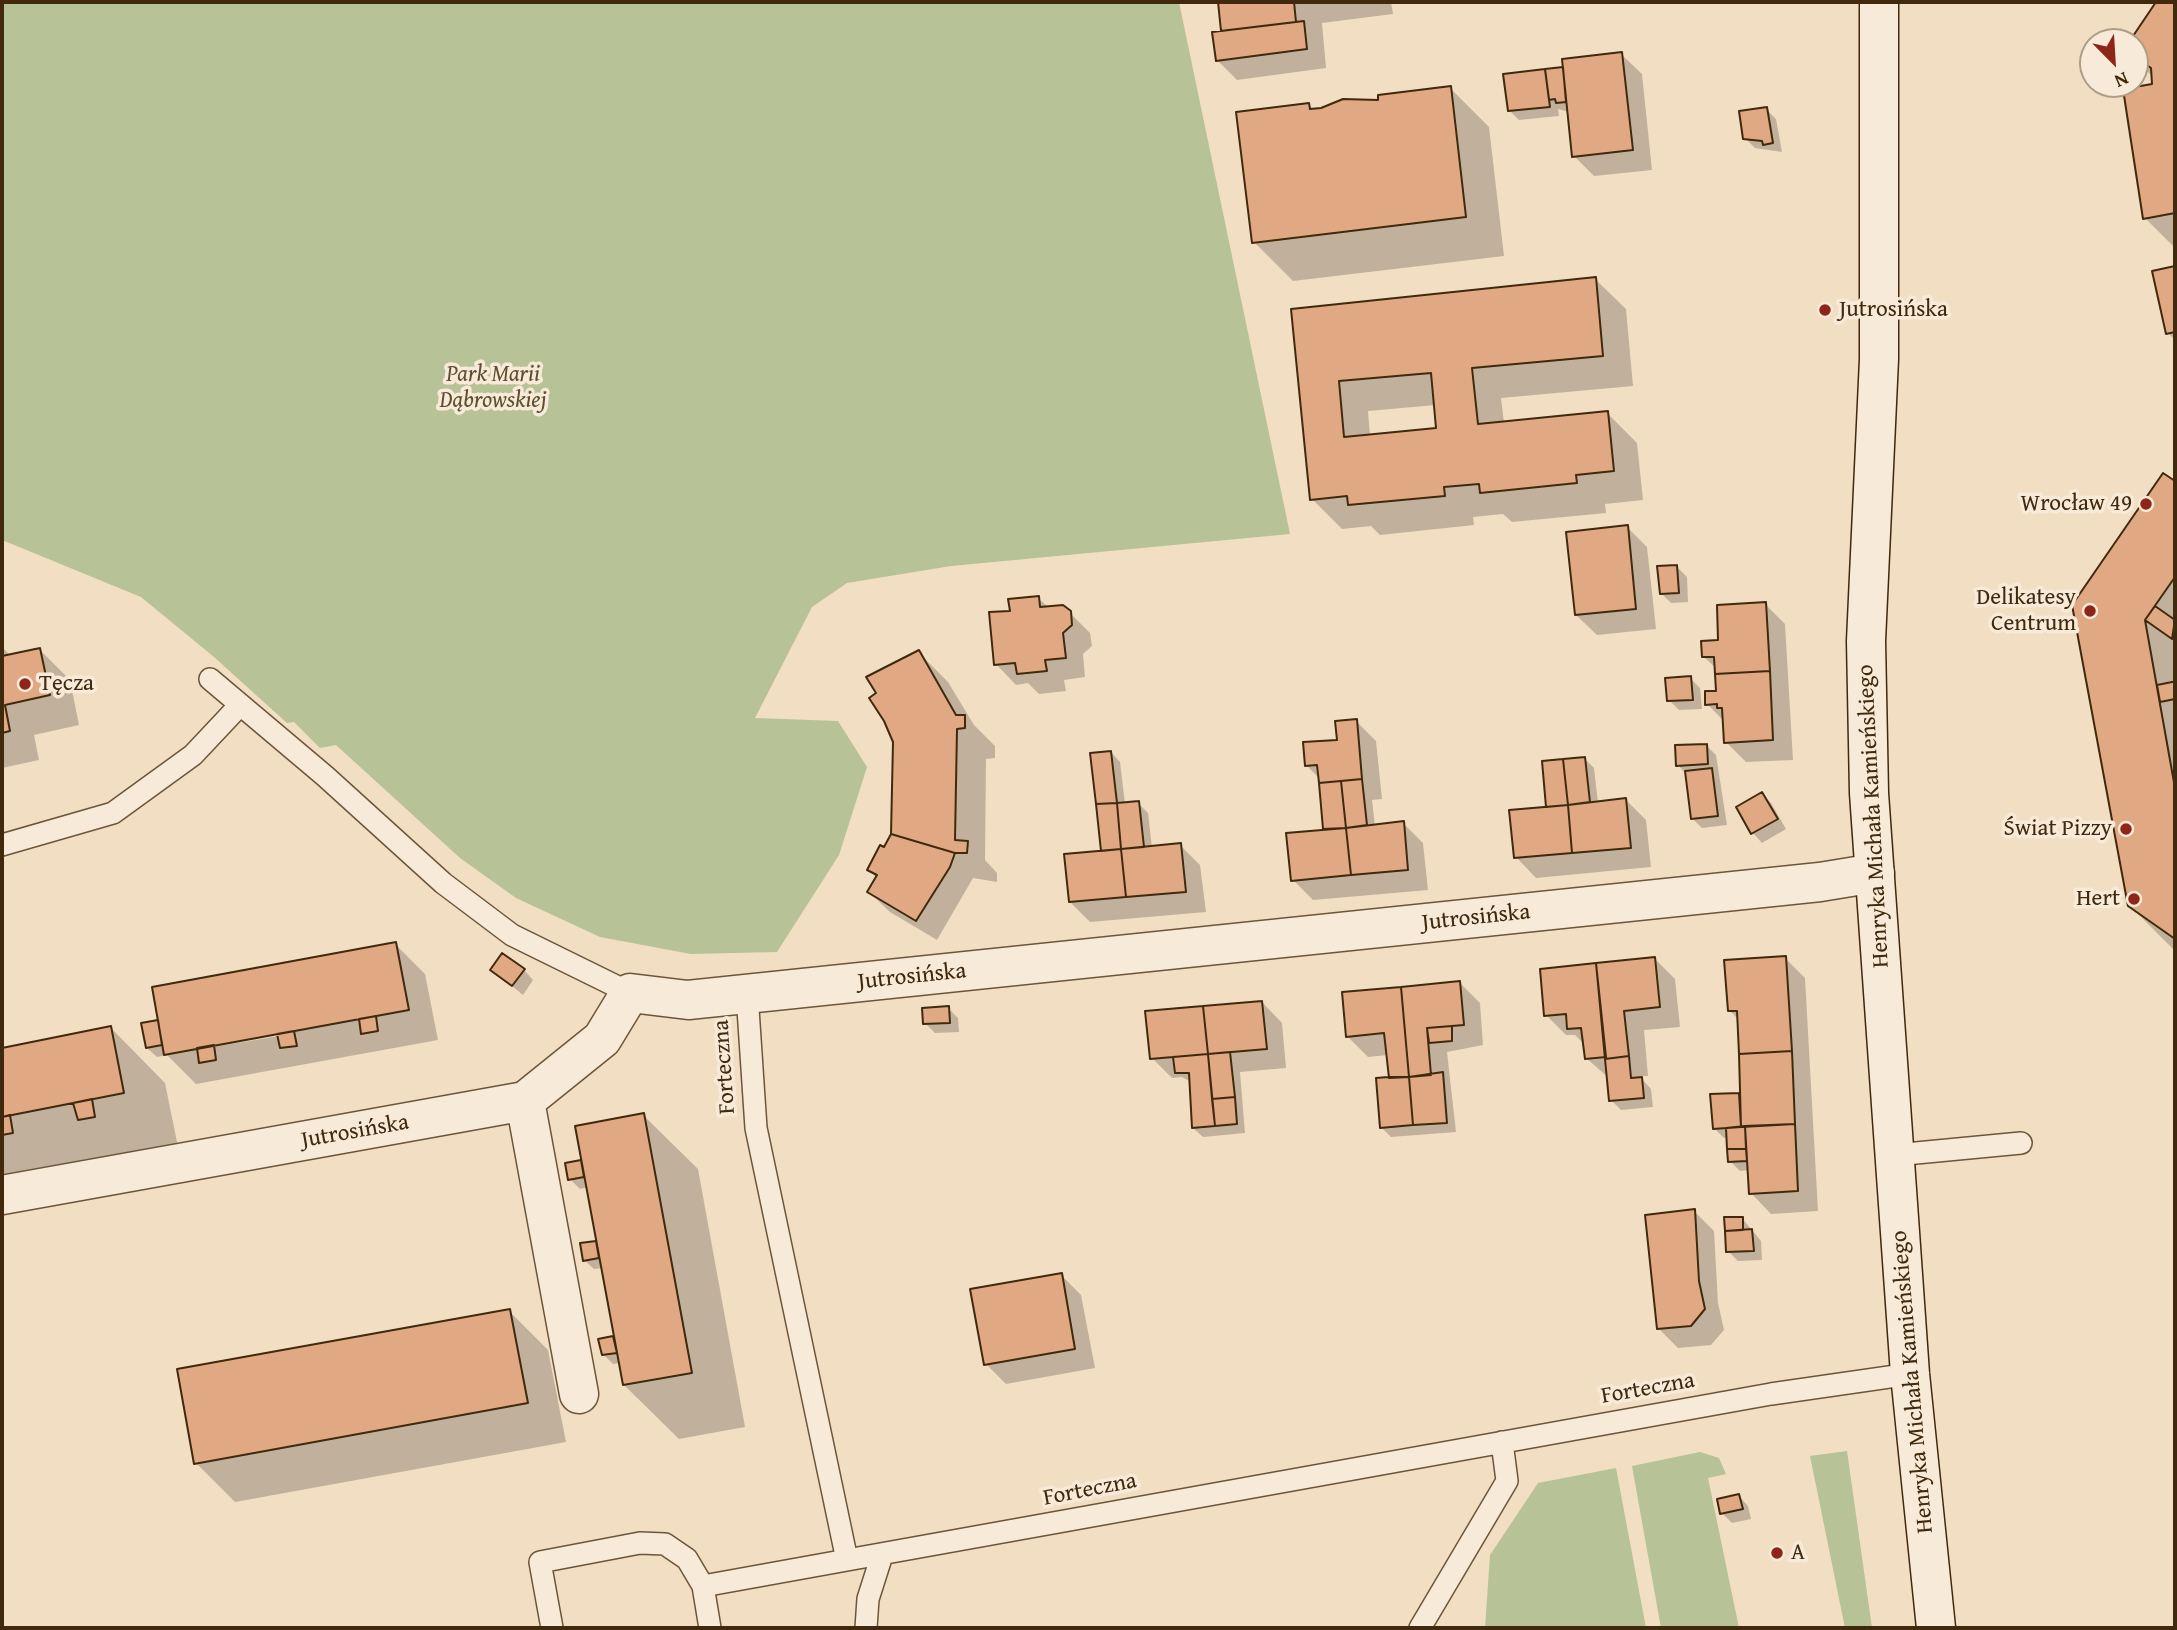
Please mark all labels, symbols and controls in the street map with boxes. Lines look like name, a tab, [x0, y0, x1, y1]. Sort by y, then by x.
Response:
north arrow	[2079, 28, 2149, 98]
text: N	[2110, 65, 2133, 96]
place label: Jutrosińska	[1839, 296, 1948, 324]
marker: Jutrosińska	[1817, 302, 1833, 318]
park label: Park Marii Dąbrowskiej	[439, 361, 547, 415]
place label: Wrocław 49	[2021, 490, 2132, 518]
marker: Wrocław 49	[2138, 496, 2154, 512]
place label: Delikatesy Centrum	[1976, 584, 2076, 638]
marker: Delikatesy Centrum	[2082, 603, 2098, 619]
street label: Henryka Michała Kamieńskiego	[1852, 664, 1896, 968]
place label: Tęcza	[39, 670, 94, 698]
marker: Tęcza	[17, 676, 33, 692]
place label: Świat Pizzy	[2004, 815, 2112, 843]
marker: Świat Pizzy	[2118, 821, 2134, 837]
place label: Hert	[2076, 885, 2120, 913]
marker: Hert	[2126, 891, 2142, 907]
street label: Jutrosińska	[1420, 899, 1532, 937]
street label: Jutrosińska	[856, 958, 968, 996]
street label: Forteczna	[708, 1019, 742, 1115]
street label: Jutrosińska	[299, 1109, 411, 1155]
street label: Henryka Michała Kamieńskiego	[1886, 1229, 1940, 1535]
street label: Forteczna	[1599, 1367, 1697, 1411]
street label: Forteczna	[1041, 1467, 1139, 1513]
place label: A	[1791, 1539, 1805, 1567]
marker: A	[1769, 1545, 1785, 1561]

